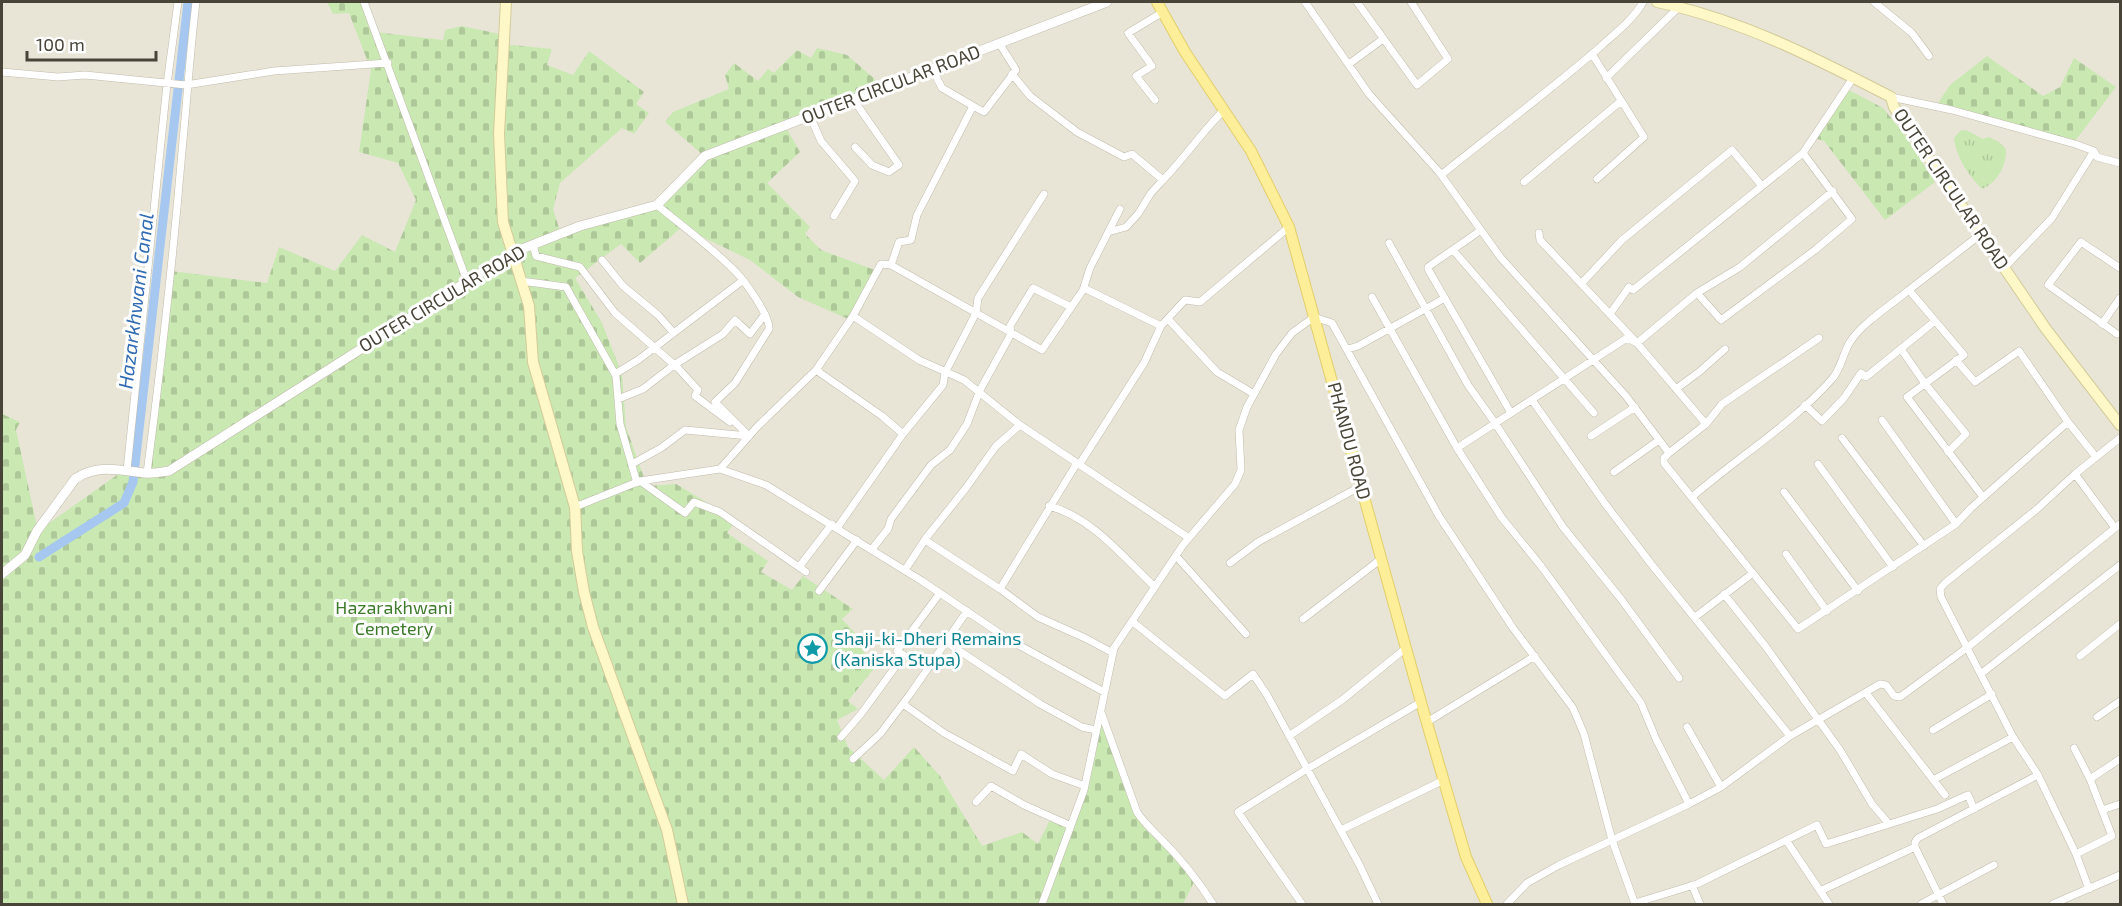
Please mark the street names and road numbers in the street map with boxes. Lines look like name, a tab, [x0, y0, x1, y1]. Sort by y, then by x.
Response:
street label: OUTER CIRCULAR ROAD	[798, 40, 983, 128]
street label: OUTER CIRCULAR ROAD	[1890, 104, 2014, 273]
street label: OUTER CIRCULAR ROAD	[354, 240, 529, 356]
street label: PHANDU ROAD	[1324, 380, 1376, 502]

